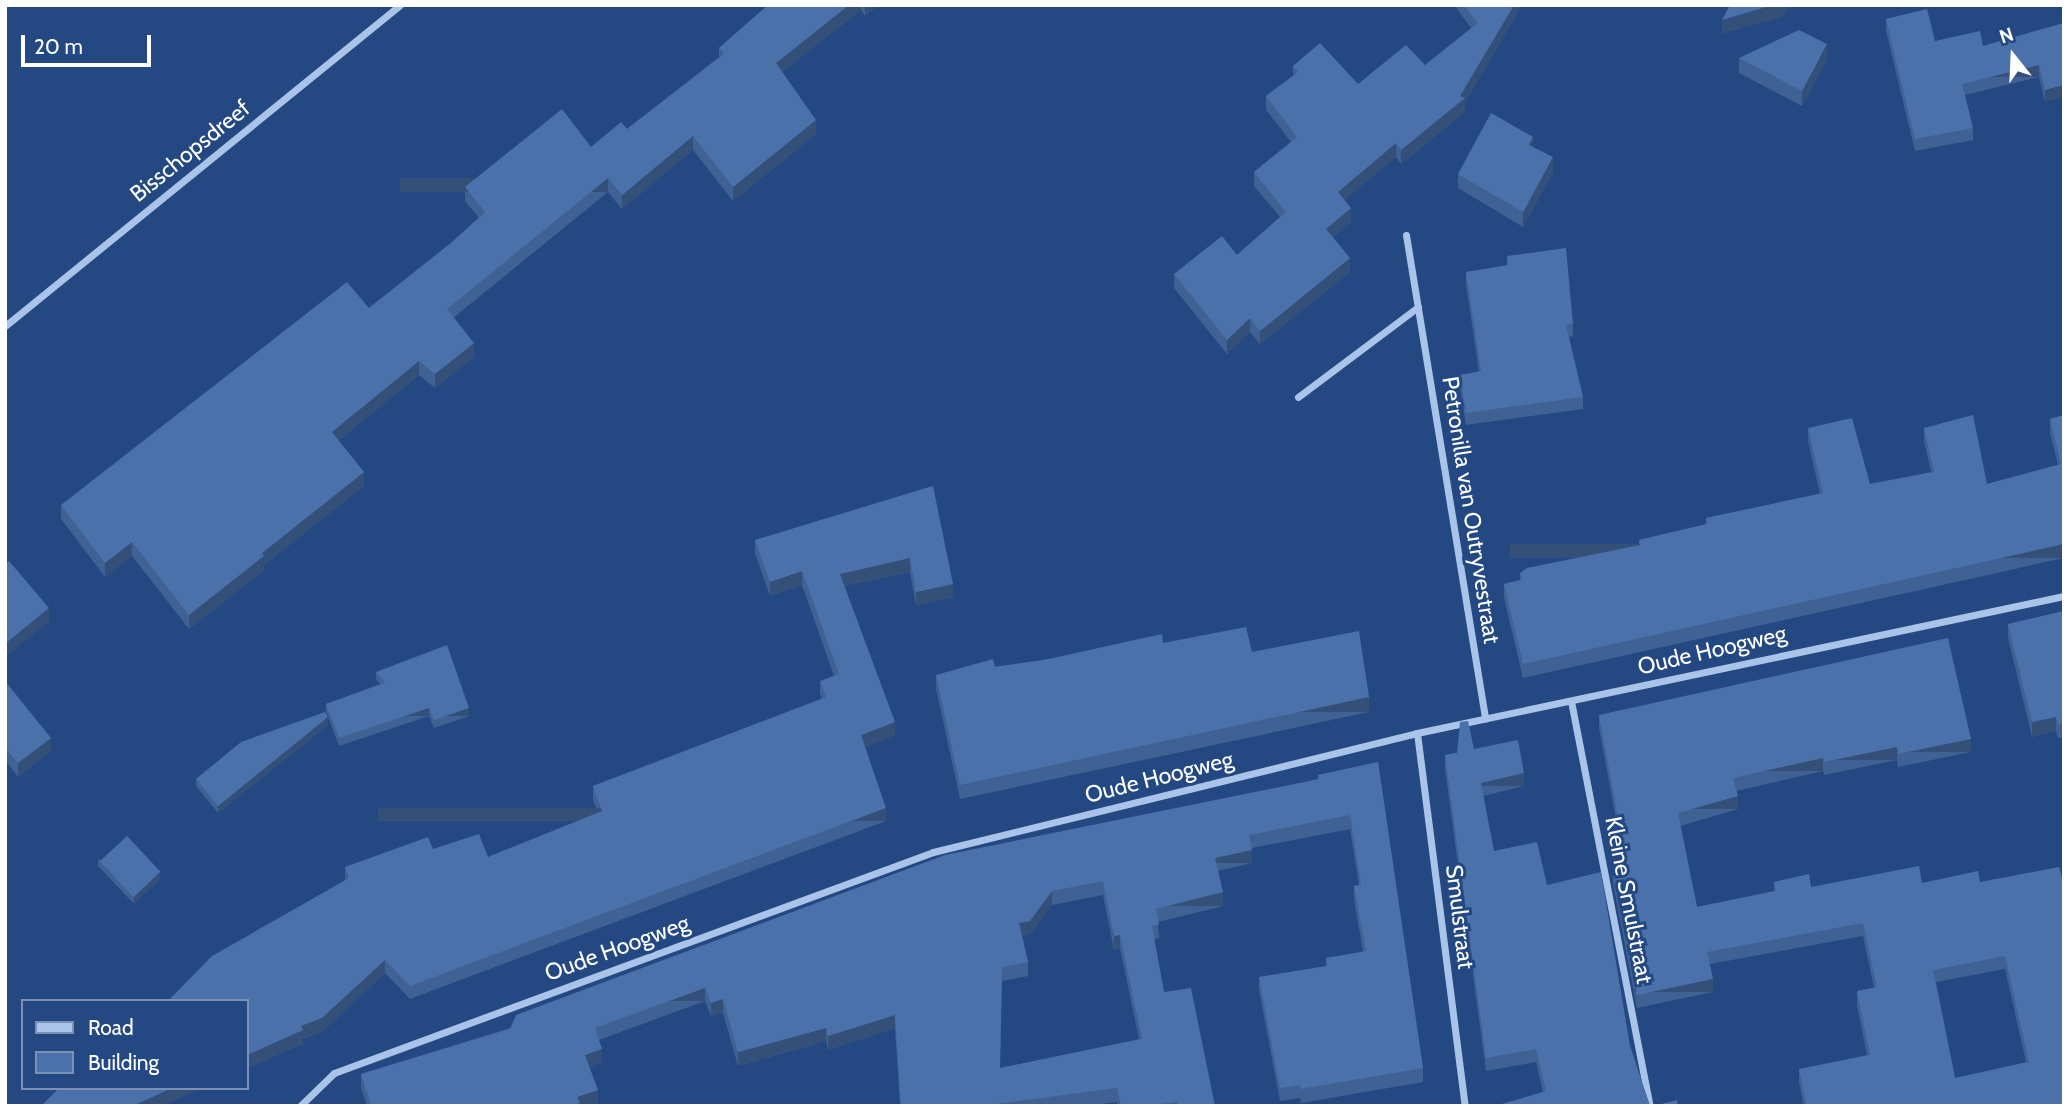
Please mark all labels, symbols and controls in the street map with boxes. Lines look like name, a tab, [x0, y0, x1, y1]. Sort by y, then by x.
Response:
scale bar	[24, 21, 154, 65]
north arrow	[1978, 21, 2048, 91]
text: N	[1996, 23, 2016, 49]
text: 20 m	[34, 34, 83, 59]
street label: Bisschopsdreef	[124, 94, 256, 208]
street label: Petronilla van Outryvestraat	[1436, 374, 1506, 646]
street label: Oude Hoogweg	[1635, 619, 1789, 681]
street label: Oude Hoogweg	[1082, 745, 1236, 809]
street label: Kleine Smulstraat	[1599, 814, 1659, 986]
street label: Smulstraat	[1440, 863, 1480, 971]
street label: Oude Hoogweg	[541, 909, 693, 987]
legend	[21, 999, 248, 1090]
text: Road	[88, 1015, 134, 1040]
text: Building	[88, 1050, 159, 1075]

